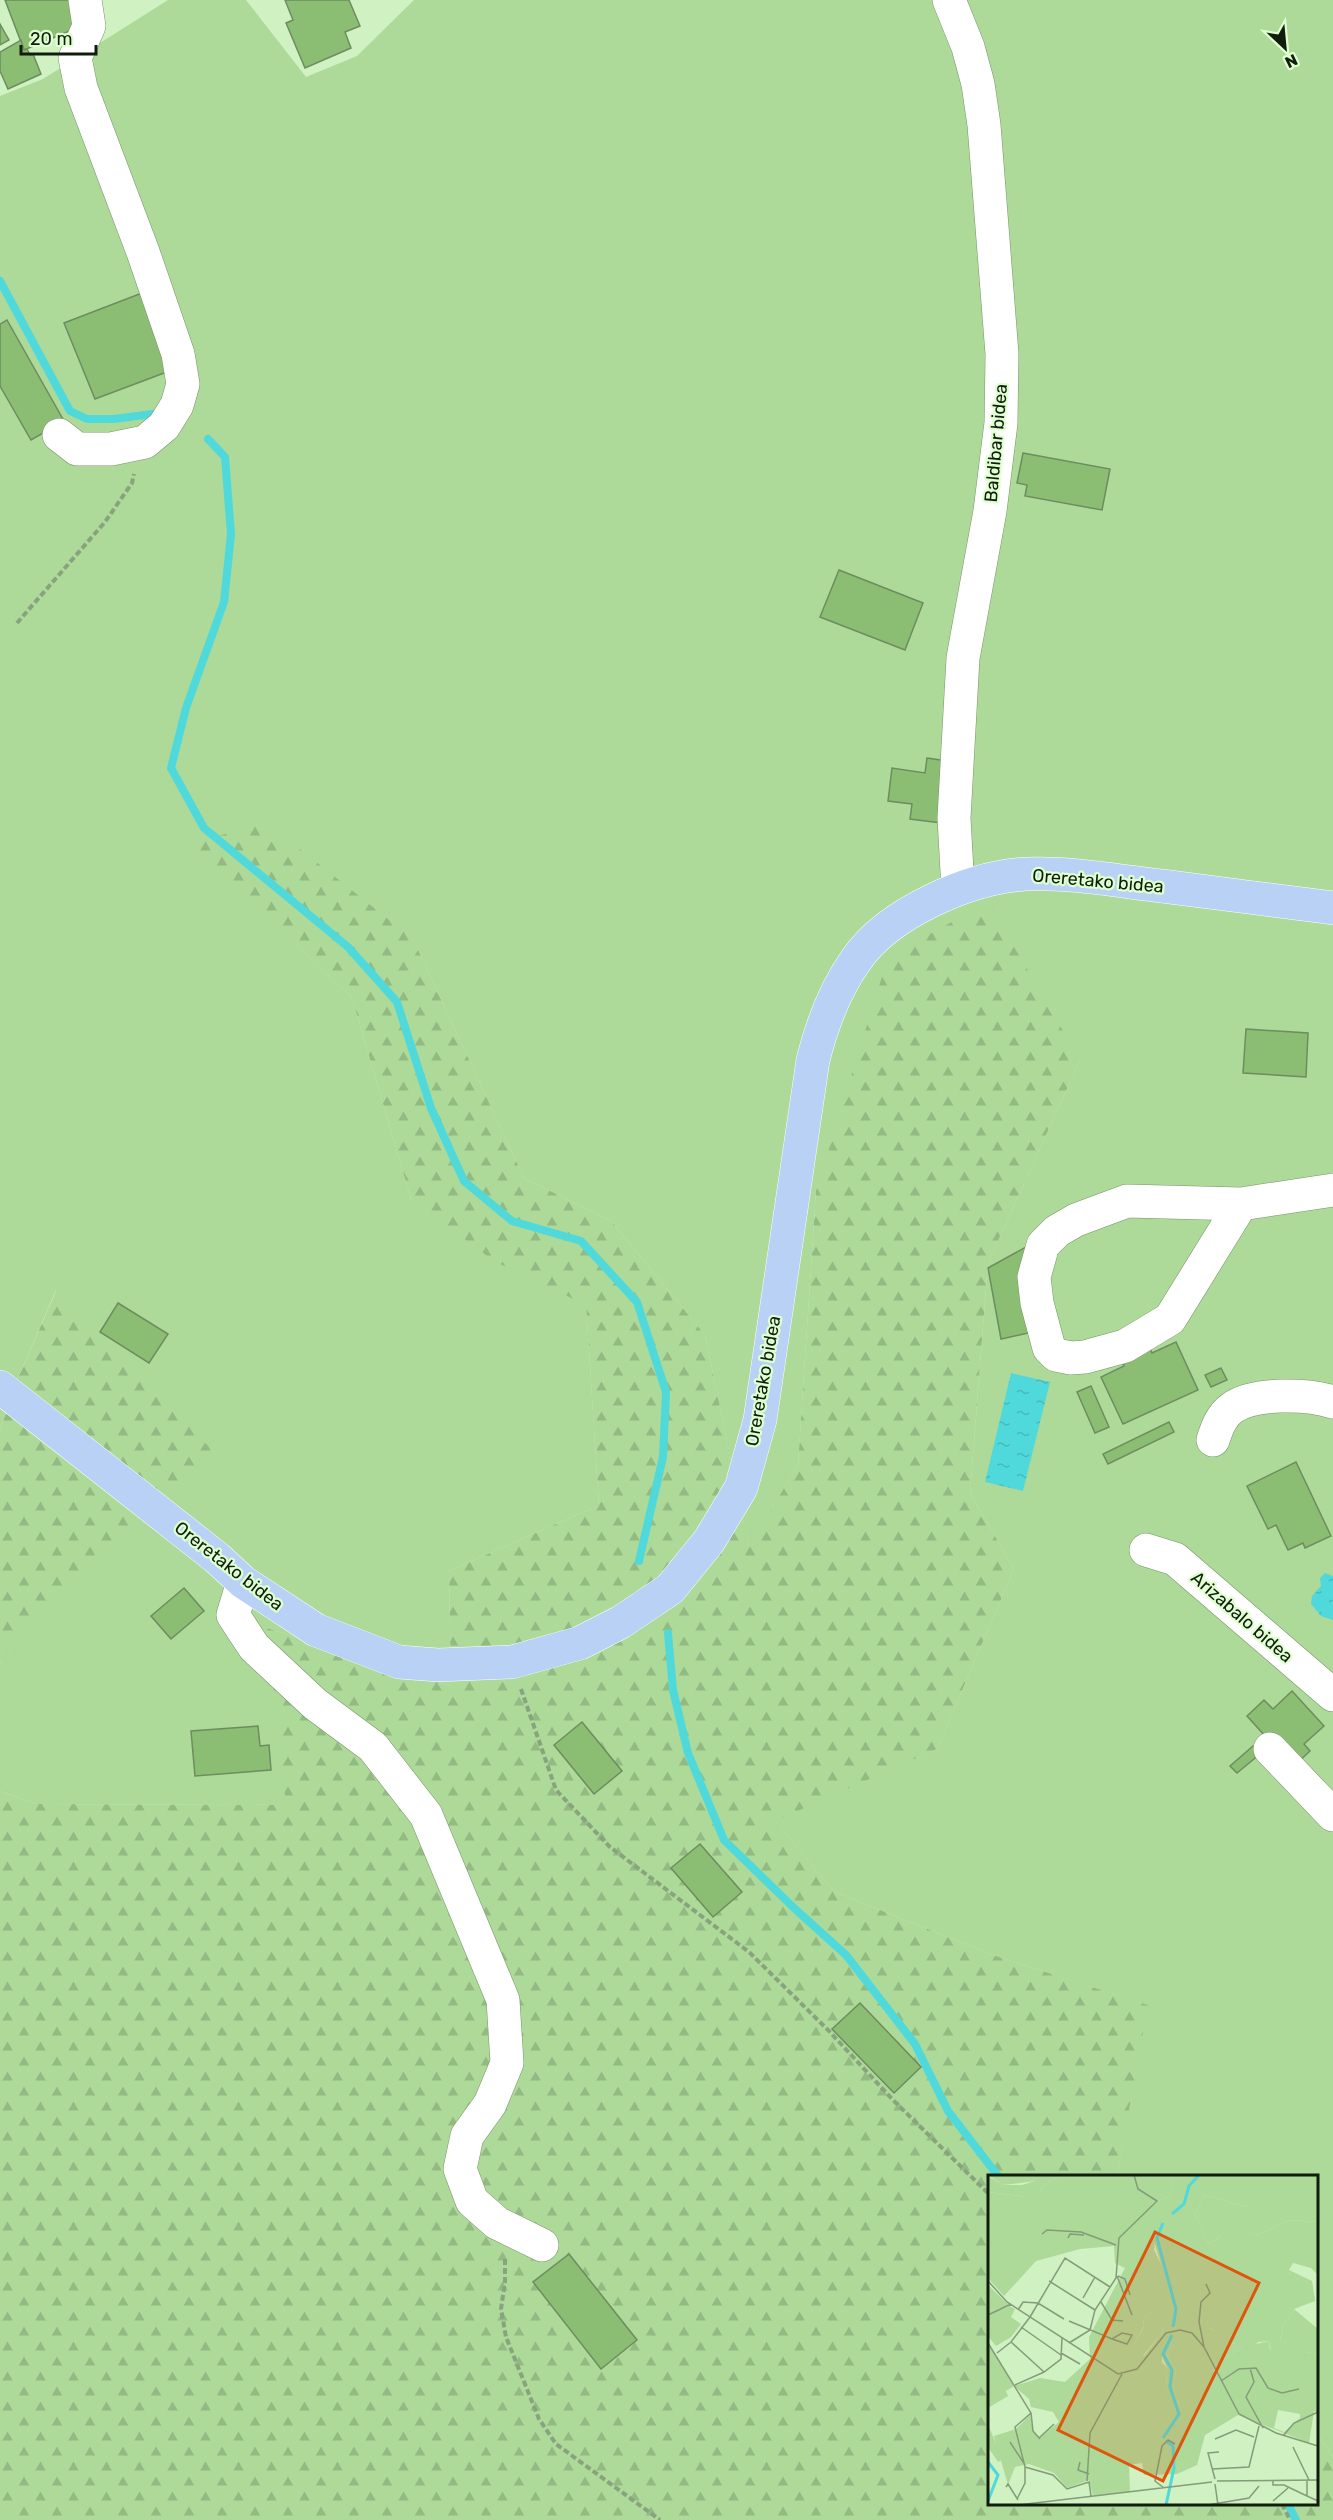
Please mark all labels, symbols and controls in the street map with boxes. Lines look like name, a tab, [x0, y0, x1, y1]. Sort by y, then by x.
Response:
scale bar	[21, 18, 96, 56]
north arrow	[1255, 18, 1315, 78]
text: 20 m	[30, 28, 72, 50]
text: N	[1282, 50, 1301, 72]
street label: Baldibar bidea	[980, 383, 1012, 503]
street label: Oreretako bidea	[1031, 864, 1165, 898]
street label: Oreretako bidea	[741, 1314, 785, 1448]
street label: Oreretako bidea	[170, 1517, 288, 1615]
street label: Arizabalo bidea	[1187, 1567, 1297, 1667]
inset map	[988, 2175, 1318, 2505]

